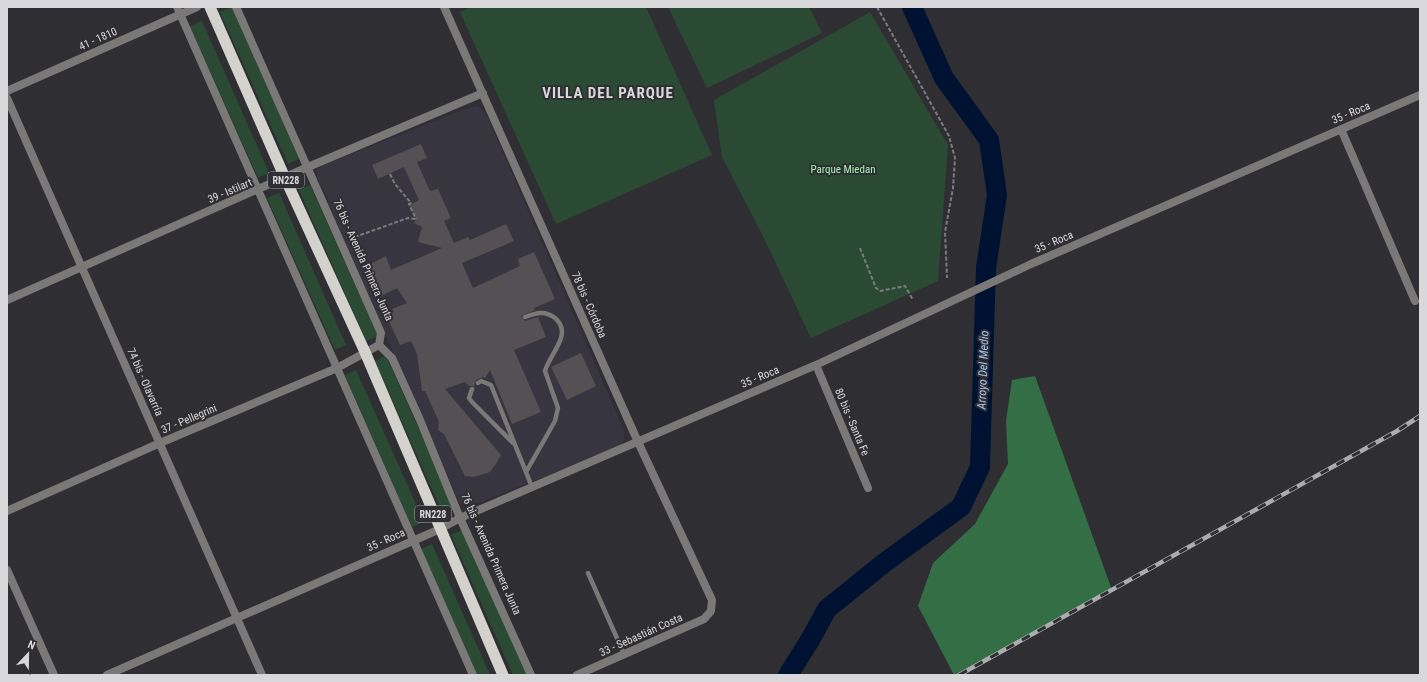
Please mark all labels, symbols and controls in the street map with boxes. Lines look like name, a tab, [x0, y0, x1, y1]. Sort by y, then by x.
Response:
street label: 41 - 1810	[77, 25, 119, 53]
district label: VILLA DEL PARQUE	[542, 84, 674, 102]
street label: 35 - Roca	[1330, 99, 1372, 127]
park label: Parque Miedan	[810, 163, 876, 176]
road number: RN228	[268, 172, 304, 188]
street label: 39 - Istilart	[206, 176, 254, 206]
street label: 76 bis - Avenida Primera Junta	[330, 197, 396, 323]
street label: 35 - Roca	[1033, 228, 1075, 256]
street label: 78 bis - Córdoba	[569, 270, 609, 340]
water label: Arroyo Del Medio	[975, 330, 991, 411]
street label: 74 bis - Olavarría	[124, 346, 166, 418]
street label: 35 - Roca	[739, 363, 781, 391]
street label: 80 bis - Santa Fe	[832, 386, 872, 458]
street label: 37 - Pellegrini	[159, 401, 219, 437]
street label: 76 bis - Avenida Primera Junta	[458, 491, 524, 617]
road number: RN228	[415, 506, 451, 522]
street label: 35 - Roca	[365, 526, 407, 554]
street label: 33 - Sebastián Costa	[598, 611, 684, 659]
north arrow	[8, 634, 48, 674]
text: N	[26, 638, 37, 653]

